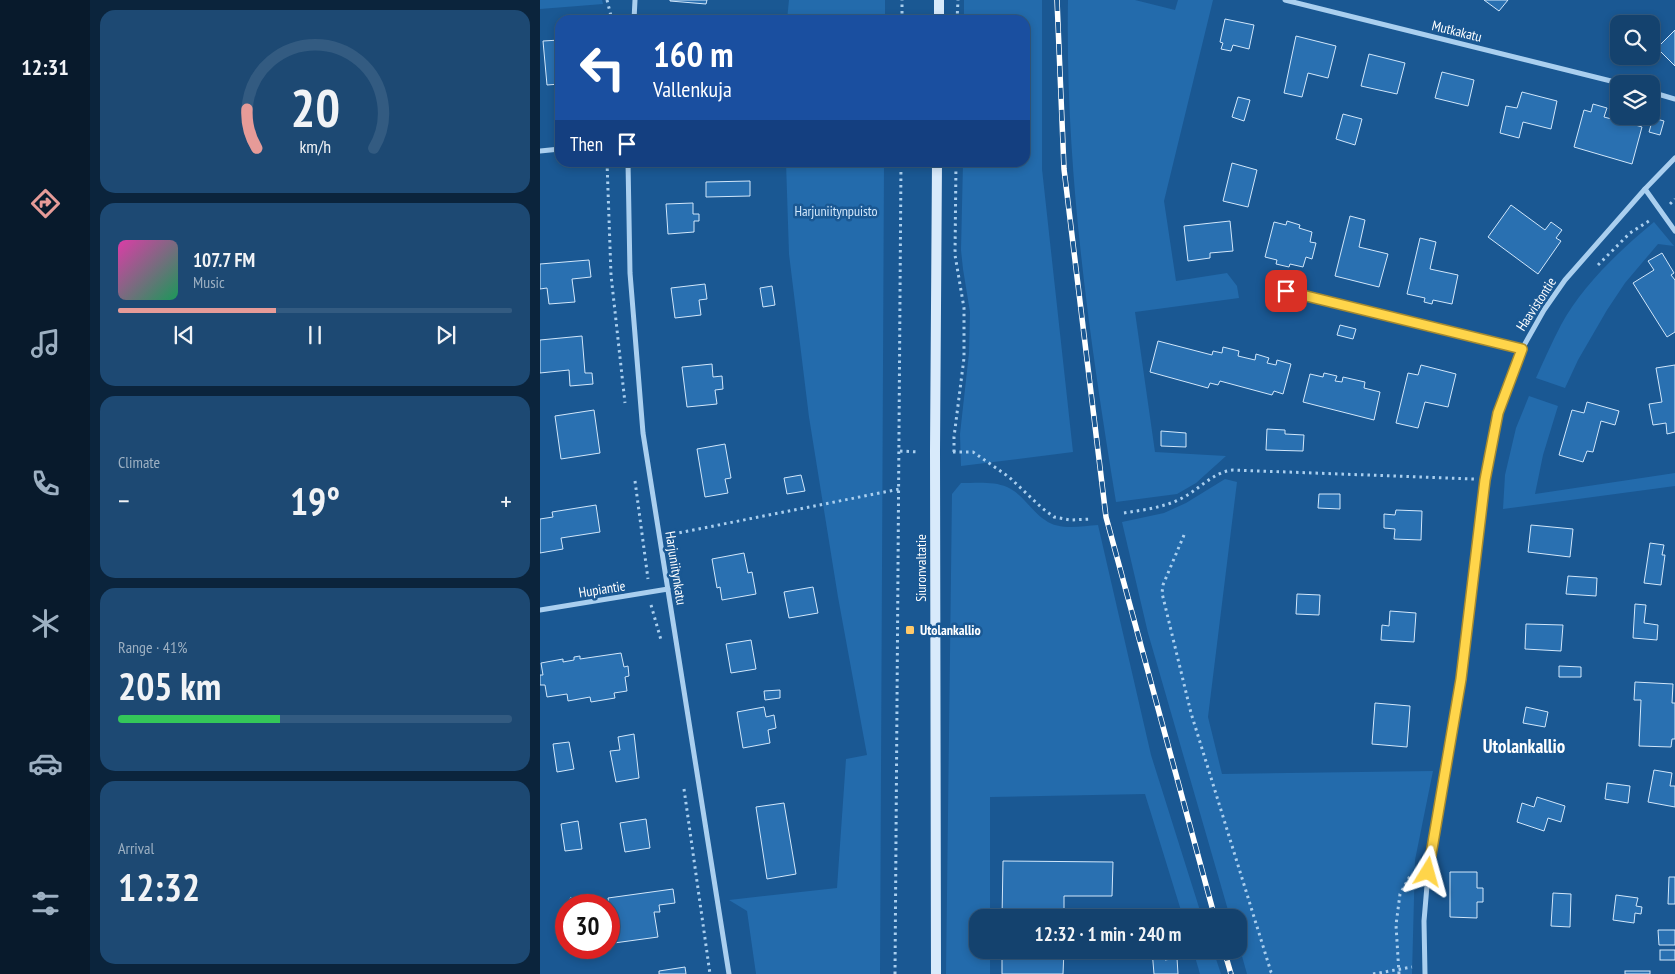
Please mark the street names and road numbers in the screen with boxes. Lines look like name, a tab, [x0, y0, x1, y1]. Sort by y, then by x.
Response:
street label: Mutkakatu	[1430, 16, 1484, 46]
street label: Haavistontie	[1512, 274, 1560, 334]
street label: Harjuniitynkatu	[661, 530, 691, 606]
street label: Siuronvaltatie	[912, 534, 930, 602]
street label: Hupiantie	[577, 576, 627, 602]

